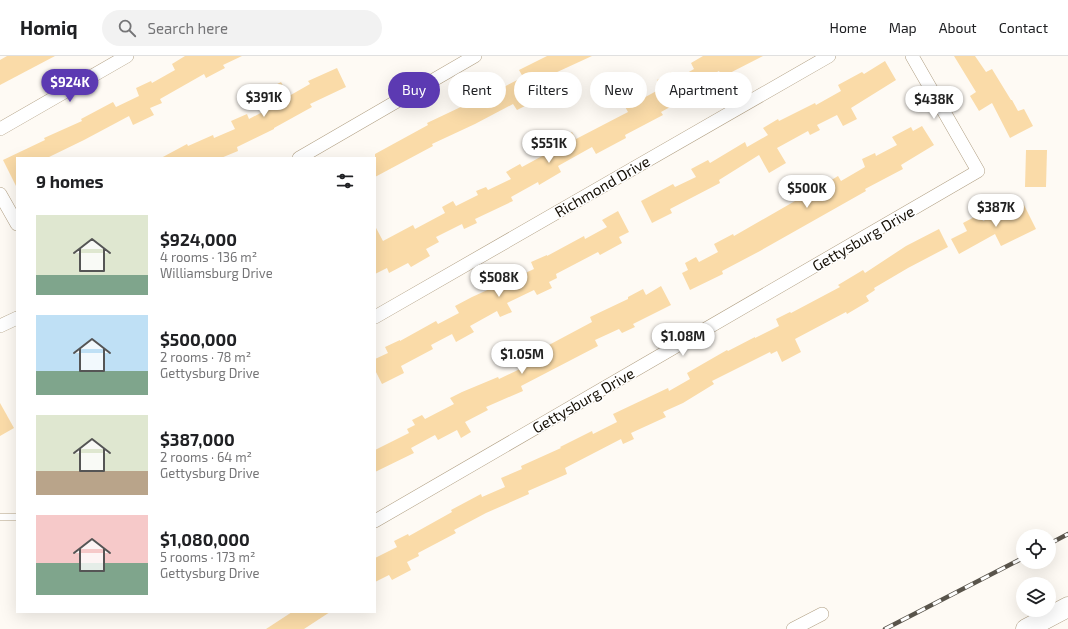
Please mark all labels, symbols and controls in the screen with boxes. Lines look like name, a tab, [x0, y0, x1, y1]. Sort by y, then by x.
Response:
search box	[102, 10, 382, 46]
text: Homiq	[20, 16, 78, 39]
icon: search	[116, 17, 138, 39]
text: Search here	[148, 19, 228, 37]
text: Home	[830, 19, 867, 36]
text: Map	[889, 19, 917, 36]
text: About	[939, 19, 977, 36]
text: Contact	[999, 19, 1048, 36]
pin: $924K	[42, 69, 98, 103]
chip: Buy	[388, 72, 440, 108]
chip: Rent	[448, 72, 506, 108]
chip: Filters	[514, 72, 582, 108]
chip: New	[590, 72, 647, 108]
chip: Apartment	[655, 72, 752, 108]
text: $924K	[50, 74, 90, 90]
pin: $391K	[236, 84, 292, 118]
pin: $438K	[906, 86, 962, 120]
text: $391K	[246, 89, 282, 105]
text: $438K	[914, 91, 954, 107]
pin: $551K	[521, 130, 577, 164]
text: $551K	[531, 135, 567, 151]
street label: Richmond Drive	[551, 151, 653, 221]
icon: filters	[334, 170, 356, 192]
text: 9 homes	[36, 171, 104, 191]
pin: $500K	[779, 175, 835, 209]
text: $500K	[787, 180, 827, 196]
pin: $387K	[968, 194, 1024, 228]
text: $387K	[977, 199, 1015, 215]
street label: Gettysburg Drive	[809, 201, 917, 275]
text: $924,000	[160, 229, 237, 249]
icon: home	[68, 231, 116, 279]
text: 4 rooms · 136 m²	[160, 249, 257, 265]
pin: $508K	[471, 264, 527, 298]
text: Williamsburg Drive	[160, 265, 273, 281]
text: $508K	[479, 269, 519, 285]
pin: $1.08M	[650, 323, 716, 357]
text: $1.08M	[661, 328, 705, 344]
text: $500,000	[160, 329, 237, 349]
icon: home	[68, 331, 116, 379]
pin: $1.05M	[489, 341, 555, 375]
text: $1.05M	[500, 346, 544, 362]
text: 2 rooms · 78 m²	[160, 349, 251, 365]
street label: Gettysburg Drive	[529, 363, 637, 437]
text: Gettysburg Drive	[160, 365, 260, 381]
text: $387,000	[160, 429, 235, 449]
icon: home	[68, 431, 116, 479]
text: 2 rooms · 64 m²	[160, 449, 252, 465]
text: Gettysburg Drive	[160, 465, 260, 481]
text: $1,080,000	[160, 529, 250, 549]
map controls	[1016, 529, 1056, 617]
button: locate	[1016, 529, 1056, 569]
icon: home	[68, 531, 116, 579]
text: 5 rooms · 173 m²	[160, 549, 255, 565]
text: Gettysburg Drive	[160, 565, 260, 581]
button: layers	[1016, 577, 1056, 617]

